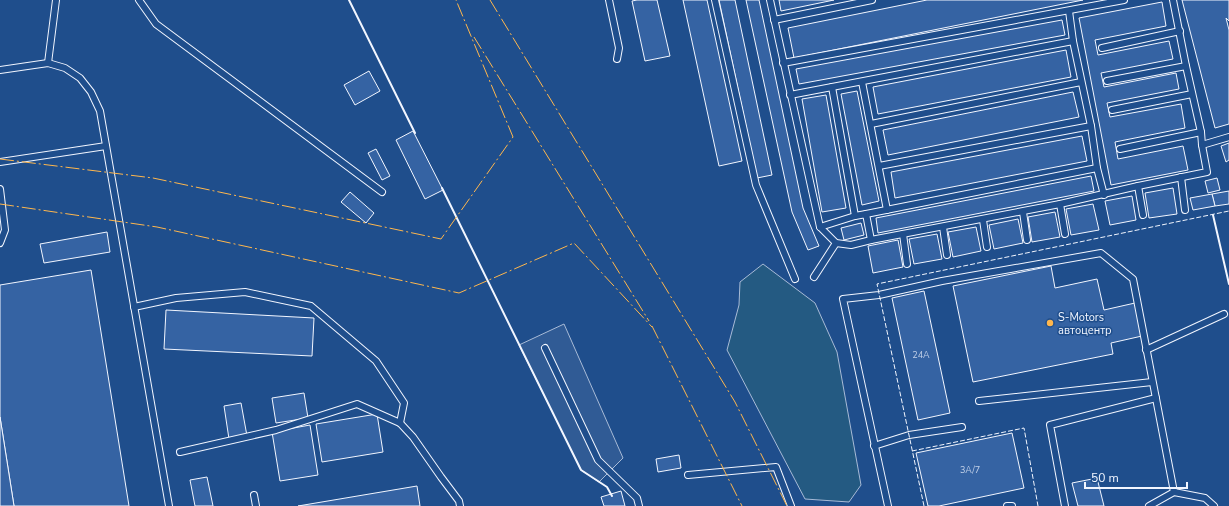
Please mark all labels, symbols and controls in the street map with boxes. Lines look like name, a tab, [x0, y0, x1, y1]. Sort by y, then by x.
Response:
place label: S-Motors автоцентр	[1058, 310, 1112, 338]
marker: S-Motors автоцентр	[1045, 318, 1055, 328]
house number: 24А	[912, 349, 930, 361]
house number: 3А/7	[960, 464, 980, 476]
scale bar	[1085, 464, 1187, 490]
text: 50 m	[1091, 470, 1119, 486]

